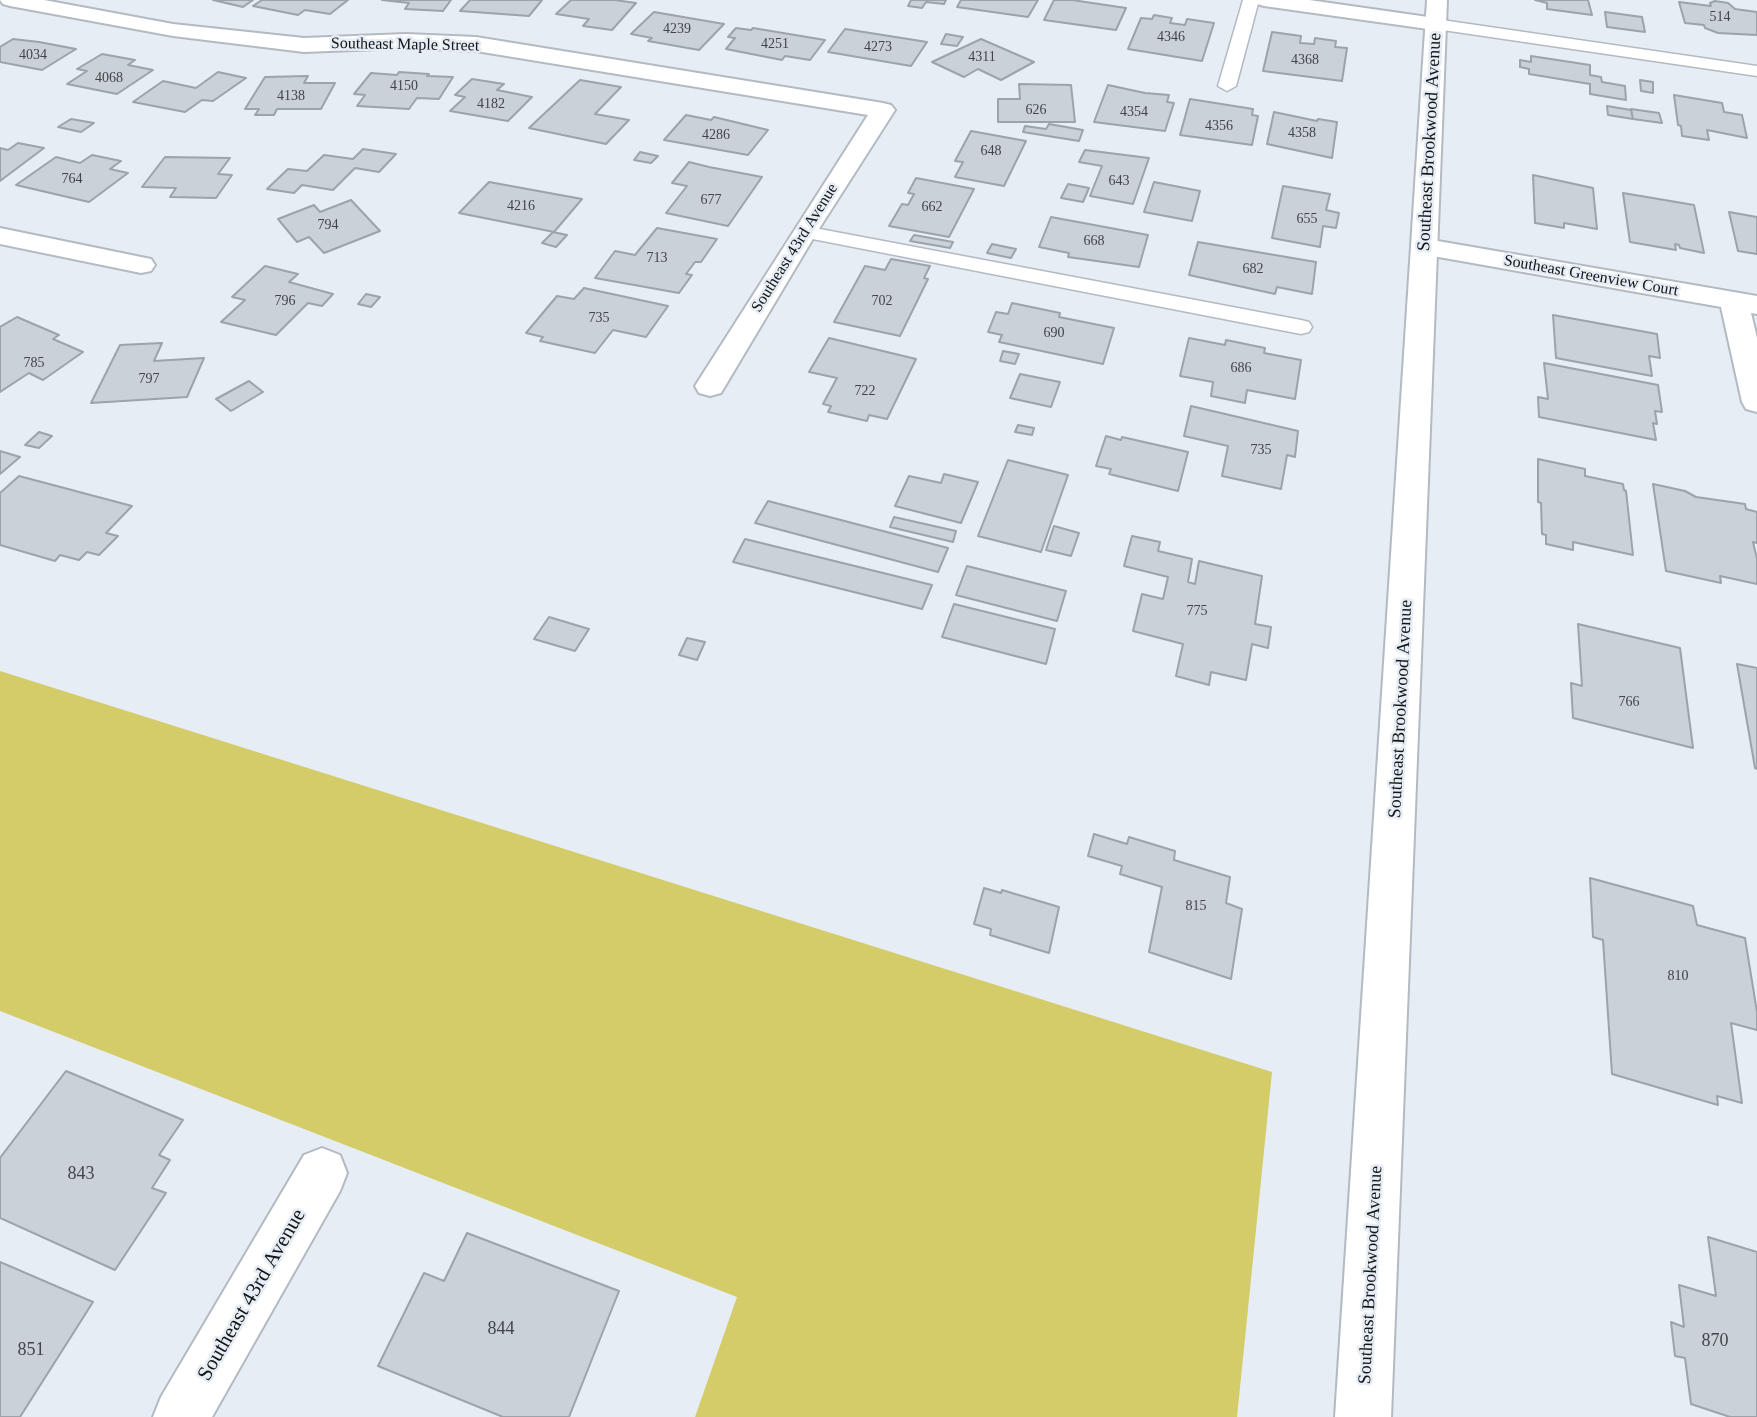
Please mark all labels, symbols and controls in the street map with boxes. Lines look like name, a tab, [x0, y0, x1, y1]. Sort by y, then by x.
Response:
house number: 514	[1710, 9, 1730, 25]
house number: 4239	[663, 21, 691, 37]
house number: 4346	[1157, 29, 1185, 45]
street label: Southeast Brookwood Avenue	[1413, 32, 1447, 252]
street label: Southeast Maple Street	[331, 34, 479, 56]
house number: 4251	[761, 36, 789, 52]
house number: 4273	[864, 39, 892, 55]
house number: 4034	[19, 47, 47, 63]
house number: 4311	[968, 49, 996, 65]
house number: 4368	[1291, 52, 1319, 68]
house number: 4068	[95, 70, 123, 86]
house number: 4150	[390, 78, 418, 94]
house number: 4138	[277, 88, 305, 104]
house number: 4182	[477, 96, 505, 112]
house number: 626	[1026, 102, 1046, 118]
house number: 4354	[1120, 104, 1148, 120]
house number: 4356	[1205, 118, 1233, 134]
house number: 4358	[1288, 125, 1316, 141]
house number: 4286	[702, 127, 730, 143]
house number: 648	[981, 143, 1002, 159]
house number: 764	[62, 171, 82, 187]
house number: 643	[1108, 173, 1130, 189]
street label: Southeast 43rd Avenue	[748, 180, 842, 316]
house number: 677	[700, 192, 722, 208]
house number: 4216	[507, 198, 535, 214]
house number: 662	[922, 199, 942, 215]
house number: 655	[1296, 211, 1318, 227]
house number: 794	[318, 217, 338, 233]
house number: 668	[1084, 233, 1104, 249]
house number: 713	[646, 250, 668, 266]
street label: Southeast Greenview Court	[1502, 251, 1680, 301]
house number: 682	[1242, 261, 1264, 277]
house number: 796	[274, 293, 296, 309]
house number: 702	[872, 293, 892, 309]
house number: 735	[588, 310, 610, 326]
house number: 690	[1044, 325, 1064, 341]
house number: 785	[23, 355, 44, 371]
house number: 686	[1230, 360, 1252, 376]
house number: 797	[138, 371, 160, 387]
house number: 722	[854, 383, 876, 399]
house number: 735	[1250, 442, 1272, 458]
street label: Southeast Brookwood Avenue	[1384, 599, 1418, 819]
house number: 775	[1186, 603, 1208, 619]
house number: 766	[1618, 694, 1640, 710]
house number: 815	[1186, 898, 1206, 914]
house number: 810	[1668, 968, 1688, 984]
house number: 843	[68, 1163, 94, 1185]
street label: Southeast Brookwood Avenue	[1354, 1165, 1388, 1385]
street label: Southeast 43rd Avenue	[192, 1205, 312, 1385]
house number: 844	[488, 1318, 514, 1340]
house number: 870	[1702, 1330, 1728, 1352]
house number: 851	[18, 1339, 44, 1361]

